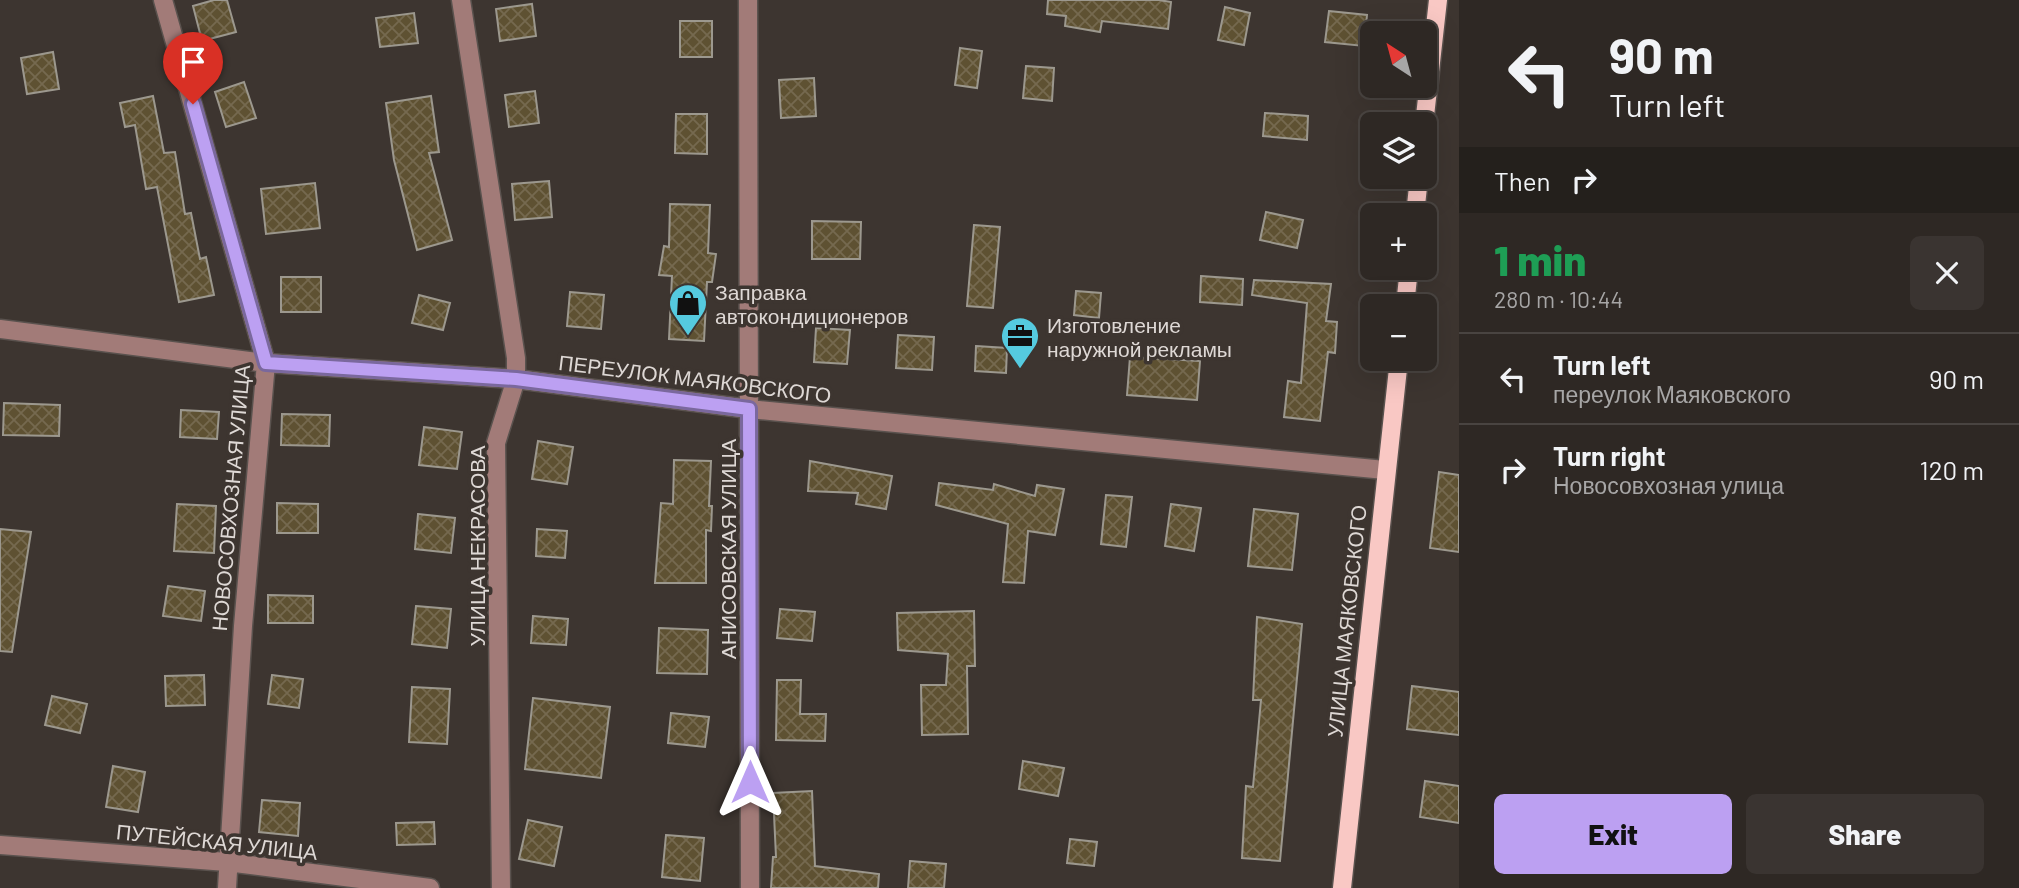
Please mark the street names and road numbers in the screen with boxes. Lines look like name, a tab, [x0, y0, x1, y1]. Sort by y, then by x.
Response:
street label: ПЕРЕУЛОК МАЯКОВСКОГО	[557, 349, 833, 407]
street label: НОВОСОВХОЗНАЯ УЛИЦА	[206, 364, 254, 632]
street label: АНИСОВСКАЯ УЛИЦА	[715, 439, 740, 659]
street label: УЛИЦА НЕКРАСОВА	[464, 445, 489, 647]
street label: УЛИЦА МАЯКОВСКОГО	[1321, 504, 1371, 738]
street label: ПУТЕЙСКАЯ УЛИЦА	[115, 818, 319, 864]

